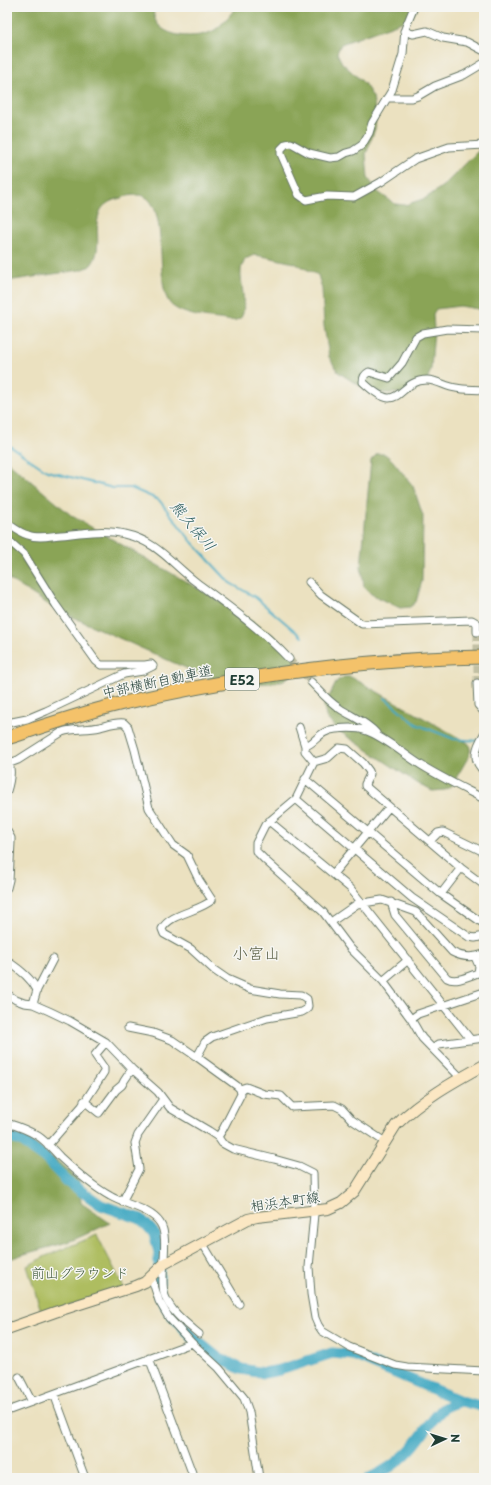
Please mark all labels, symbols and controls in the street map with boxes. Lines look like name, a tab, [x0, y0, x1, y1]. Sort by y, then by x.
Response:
water label: 熊久保川	[166, 495, 222, 555]
street label: 中部横断自動車道	[100, 659, 214, 703]
road number: E52	[225, 668, 259, 690]
district label: 小宮山	[232, 940, 280, 964]
street label: 相浜本町線	[249, 1186, 321, 1216]
park label: 前山グラウンド	[31, 1262, 129, 1283]
north arrow	[425, 1419, 465, 1459]
text: N	[447, 1433, 464, 1443]

